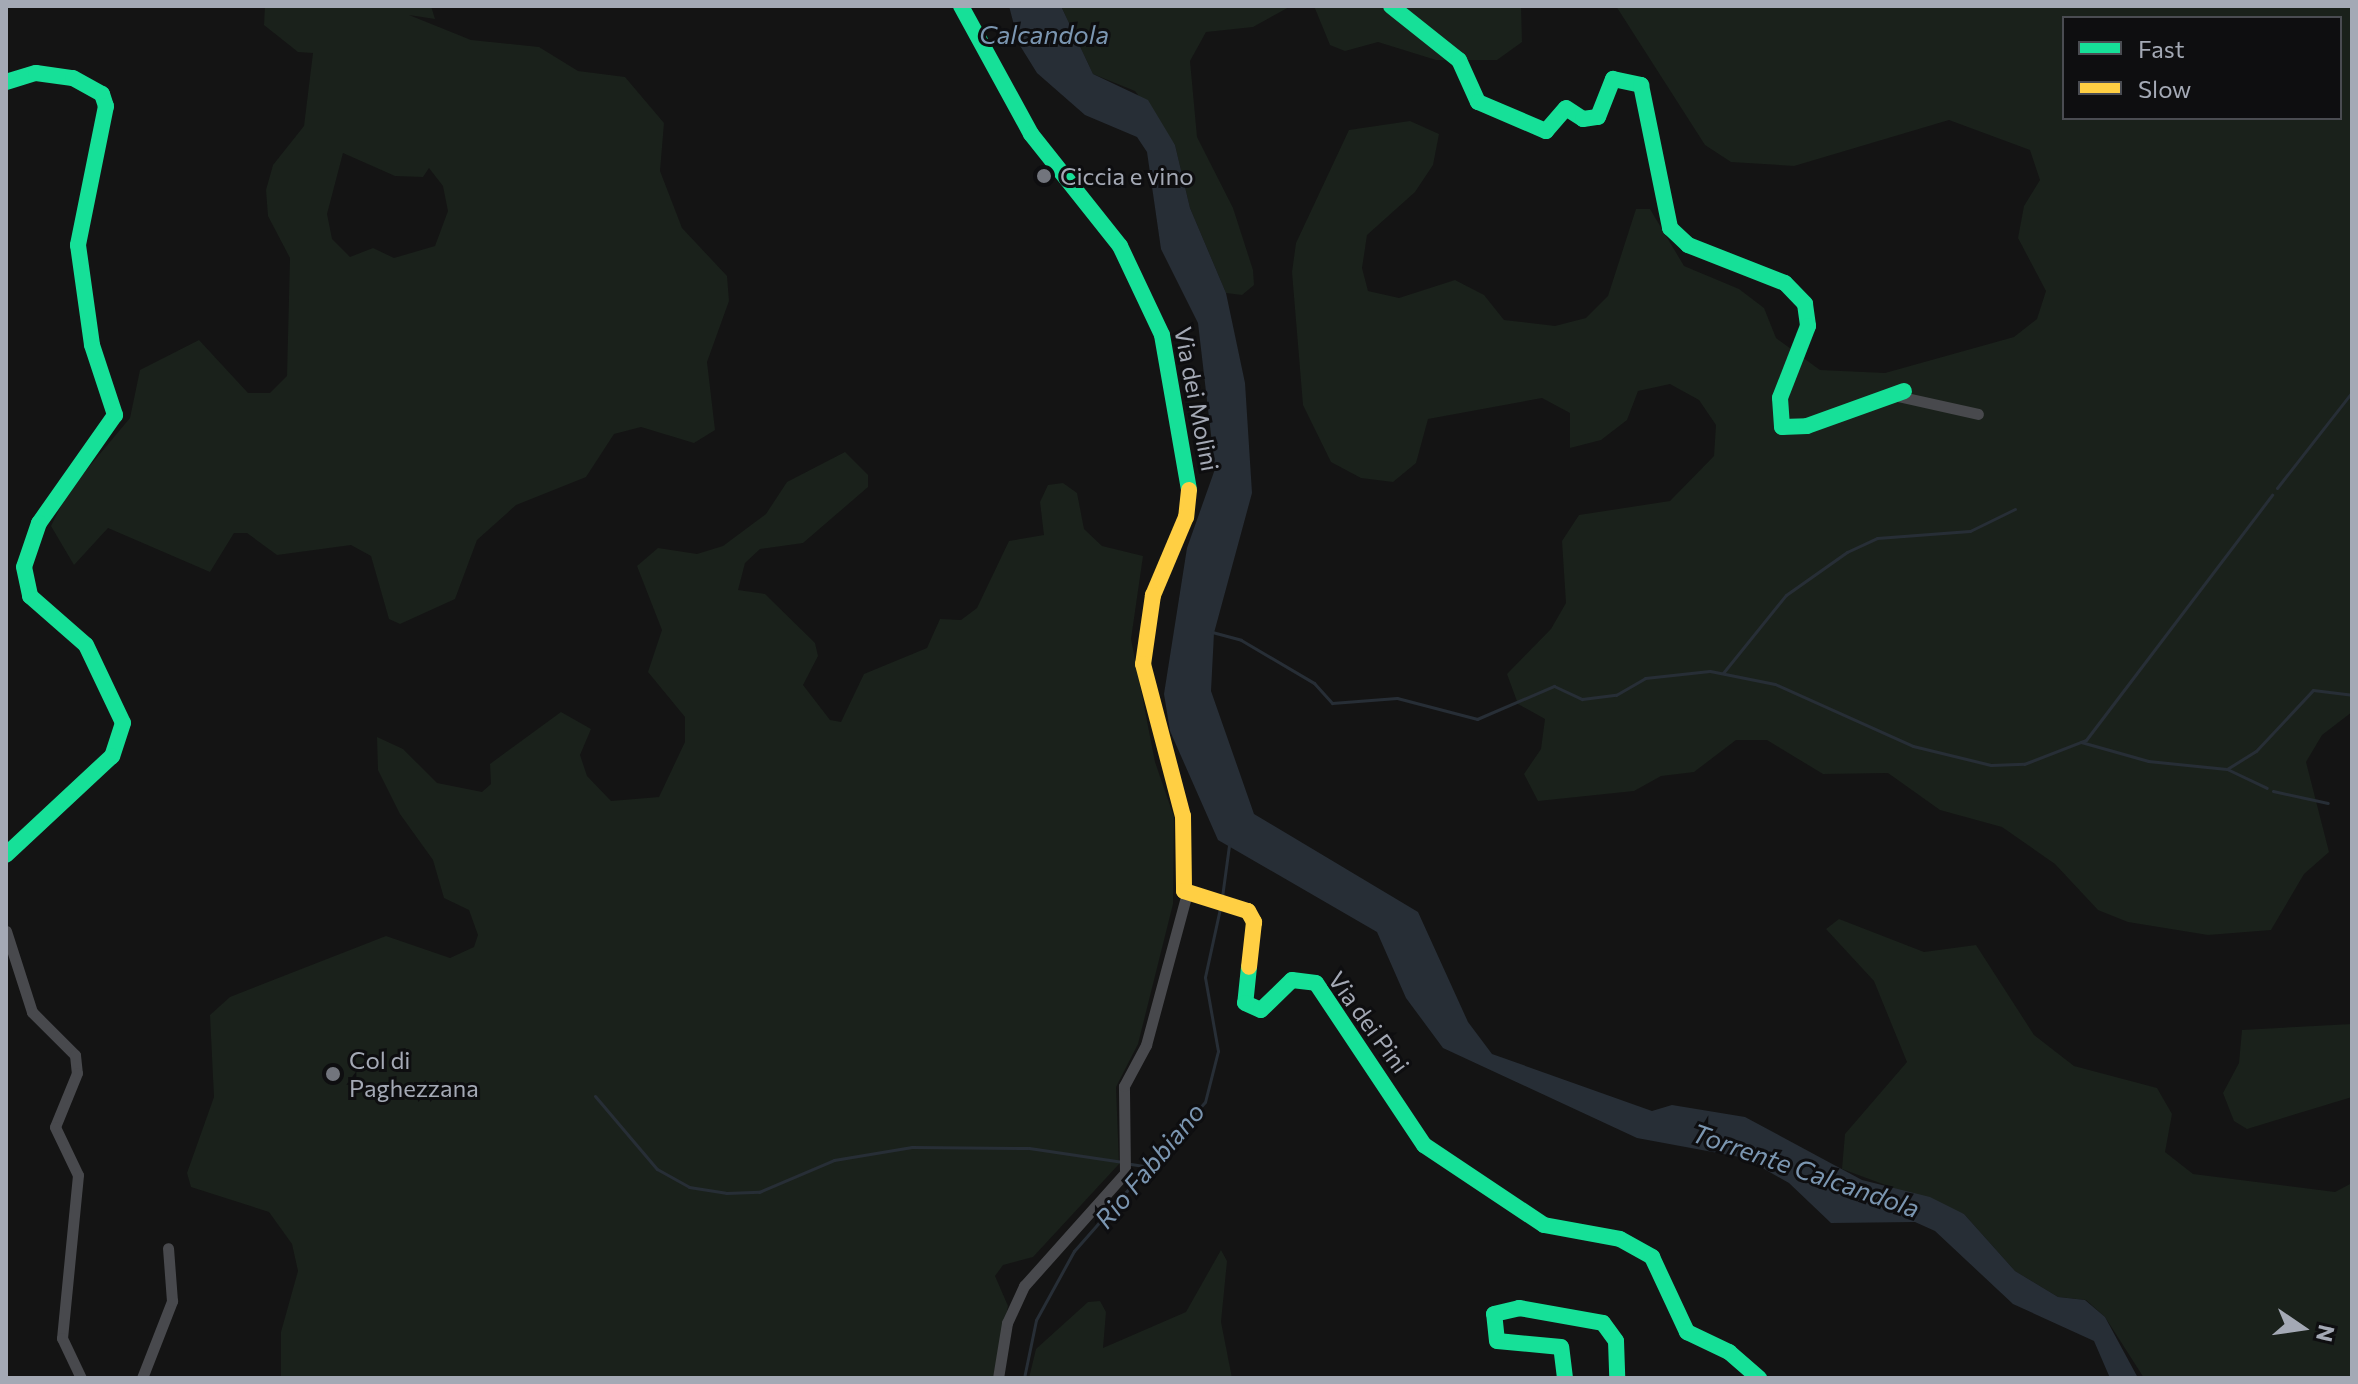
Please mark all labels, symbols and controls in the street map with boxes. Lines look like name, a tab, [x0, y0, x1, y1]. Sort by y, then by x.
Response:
legend	[2062, 16, 2342, 120]
water label: Calcandola	[979, 18, 1109, 50]
text: Fast	[2138, 34, 2185, 63]
text: Slow	[2138, 74, 2191, 103]
place label: Ciccia e vino	[1060, 162, 1193, 190]
marker: Ciccia e vino	[1035, 167, 1053, 185]
street label: Via dei Molini	[1169, 324, 1225, 474]
street label: Via dei Pini	[1323, 966, 1415, 1078]
place label: Col di Paghezzana	[349, 1046, 479, 1102]
marker: Col di Paghezzana	[324, 1065, 342, 1083]
water label: Rio Fabbiano	[1088, 1096, 1210, 1234]
water label: Torrente Calcandola	[1688, 1116, 1924, 1224]
north arrow	[2262, 1288, 2342, 1368]
text: N	[2311, 1322, 2341, 1345]

